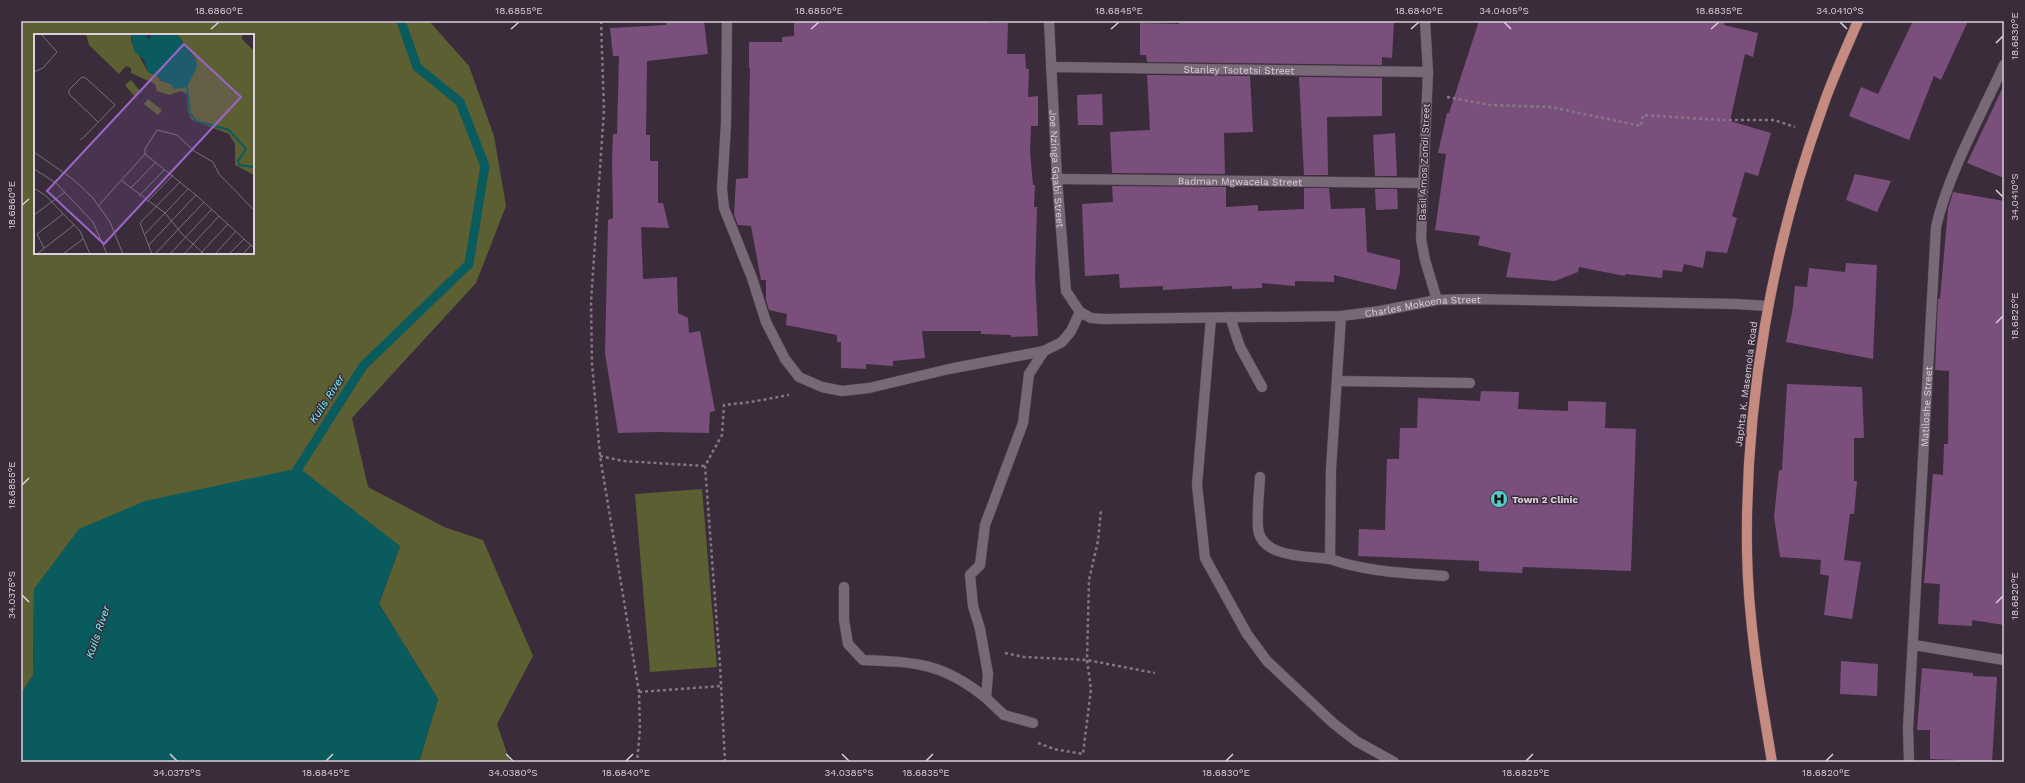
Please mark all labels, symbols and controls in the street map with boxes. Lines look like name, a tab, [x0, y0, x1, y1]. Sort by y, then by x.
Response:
text: 18.6860°E	[195, 5, 243, 16]
text: 18.6855°E	[495, 5, 543, 16]
text: 18.6850°E	[795, 5, 843, 16]
text: 18.6845°E	[1095, 5, 1143, 16]
text: 18.6840°E	[1395, 5, 1443, 16]
text: 34.0405°S	[1479, 5, 1529, 16]
text: 18.6835°E	[1695, 5, 1743, 16]
text: 34.0410°S	[1816, 5, 1864, 16]
text: 18.6830°E	[2009, 12, 2020, 60]
inset map	[34, 34, 254, 254]
street label: Stanley Tsotetsi Street	[1183, 63, 1295, 76]
street label: Basil Amos Zondi Street	[1416, 102, 1432, 221]
street label: Joe Nzinga Gqabi Street	[1048, 109, 1066, 229]
text: 34.0410°S	[2009, 173, 2020, 221]
street label: Badman Mgwacela Street	[1178, 175, 1303, 187]
text: 18.6860°E	[6, 181, 17, 229]
text: 18.6825°E	[2009, 292, 2020, 340]
street label: Charles Mokoena Street	[1364, 293, 1482, 318]
street label: Japhta K. Masemola Road	[1733, 321, 1759, 447]
street label: Matiloshe Street	[1918, 365, 1934, 447]
water label: Kuils River	[307, 372, 348, 426]
text: 18.6855°E	[6, 461, 17, 509]
hospital icon: Town 2 Clinic	[1489, 489, 1509, 509]
place label: Town 2 Clinic	[1512, 494, 1578, 505]
text: 34.0375°S	[6, 571, 17, 619]
text: 18.6820°E	[2009, 572, 2020, 620]
water label: Kuils River	[83, 603, 113, 660]
text: 34.0375°S	[153, 767, 201, 778]
text: 18.6845°E	[302, 767, 350, 778]
text: 34.0380°S	[488, 767, 538, 778]
text: 18.6840°E	[602, 767, 650, 778]
text: 34.0385°S	[824, 767, 874, 778]
text: 18.6835°E	[902, 767, 950, 778]
text: 18.6830°E	[1202, 767, 1250, 778]
text: 18.6825°E	[1502, 767, 1550, 778]
text: 18.6820°E	[1802, 767, 1850, 778]

